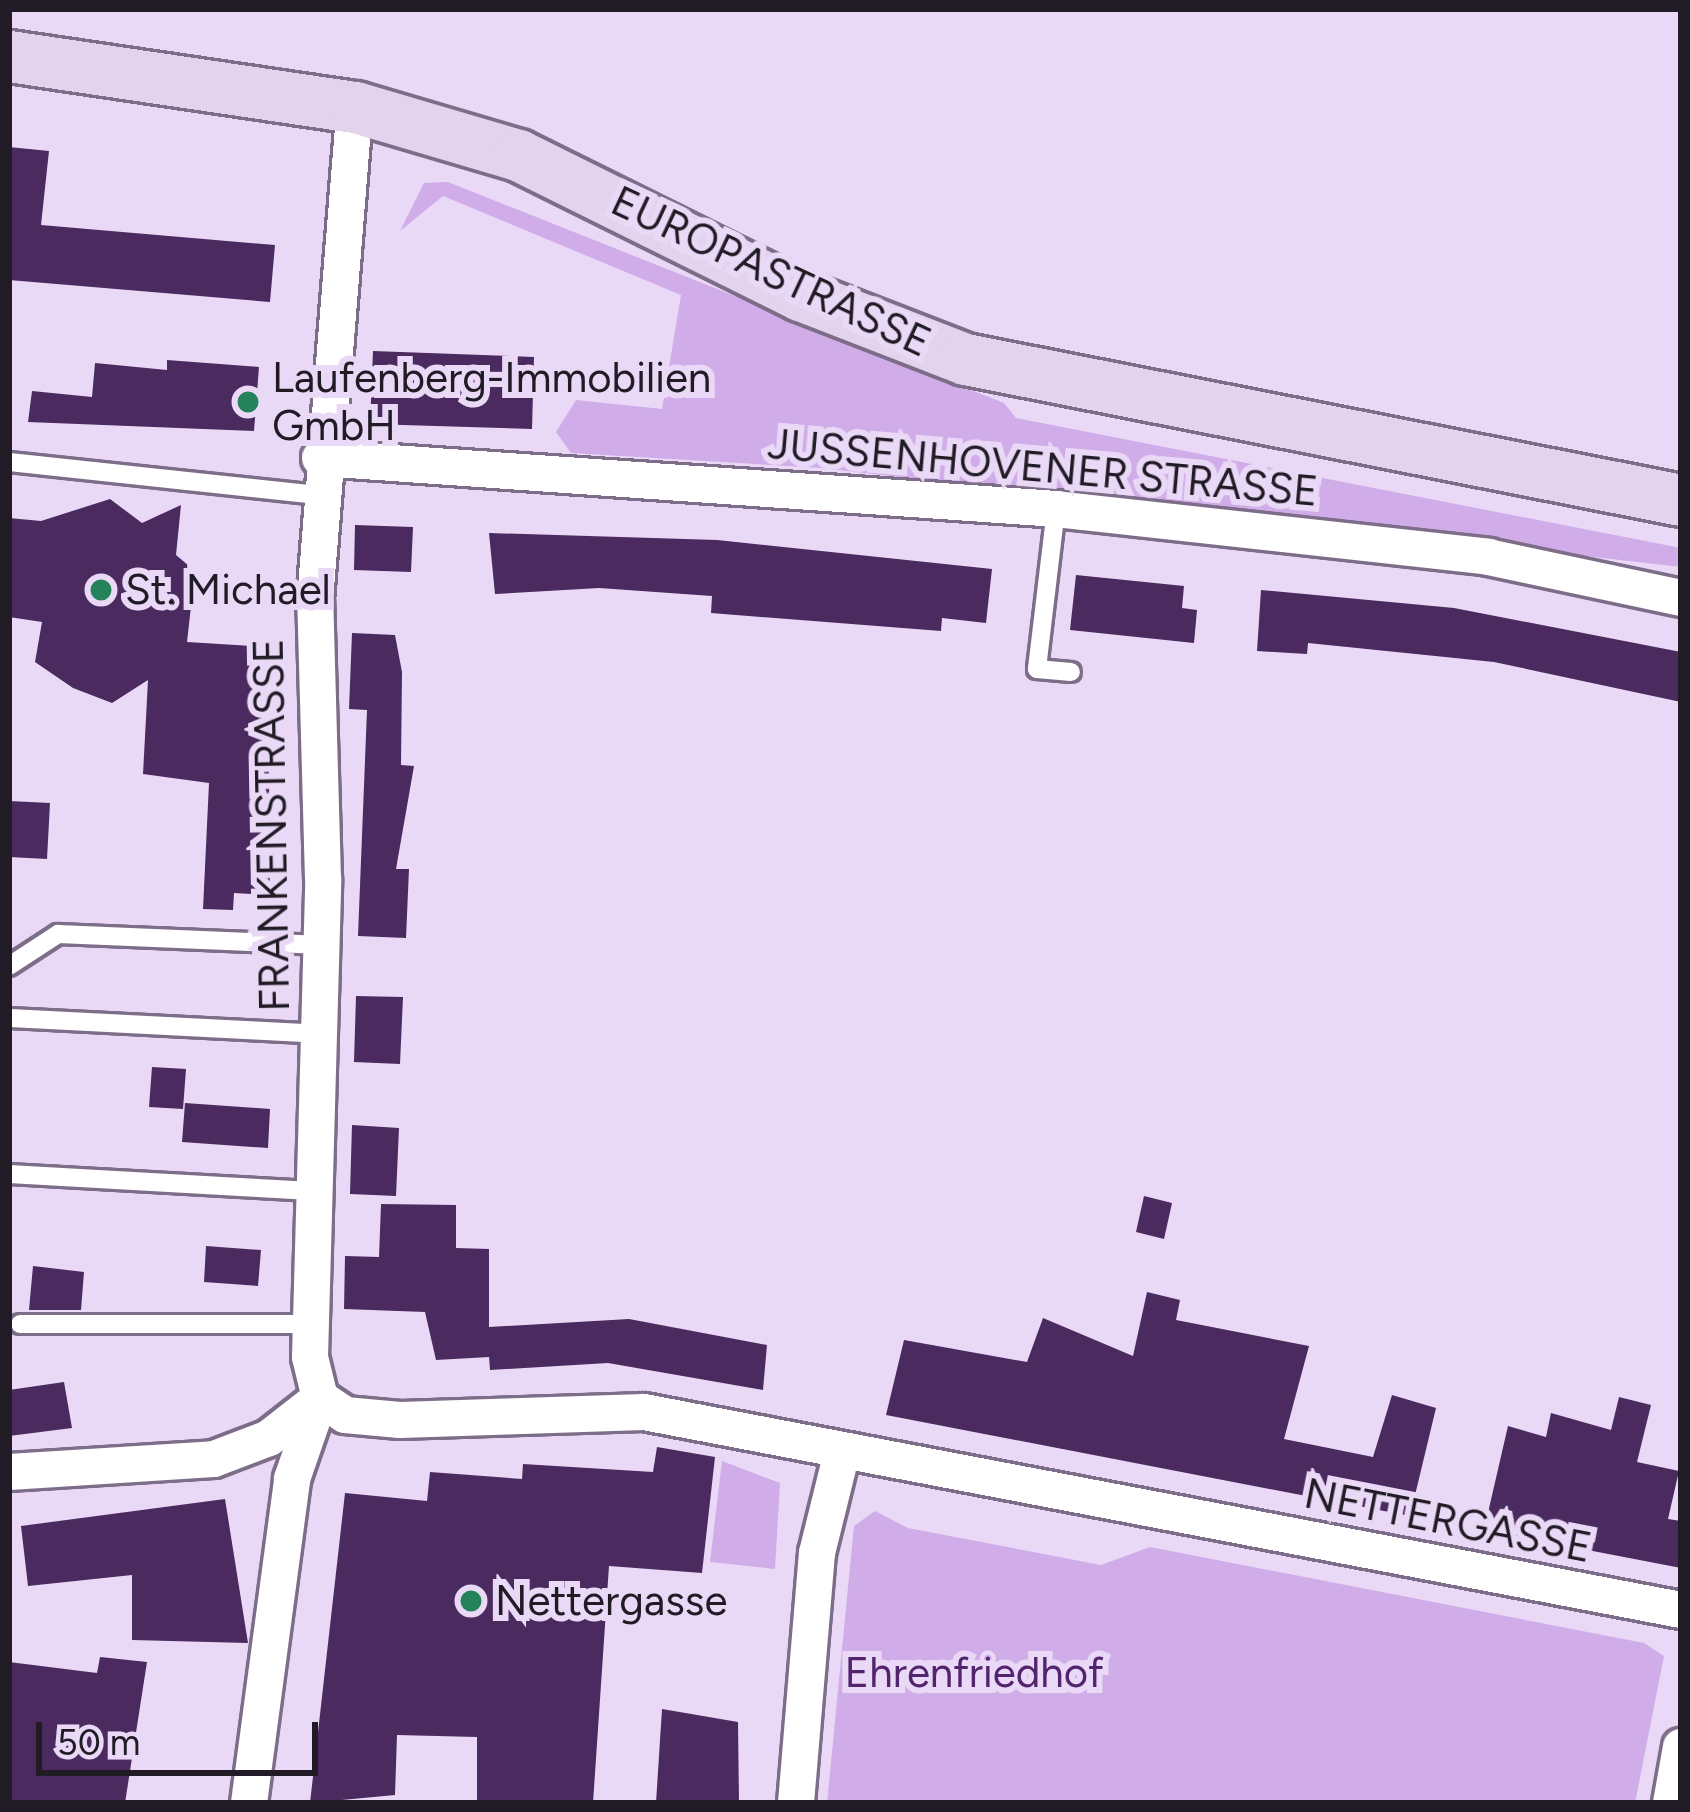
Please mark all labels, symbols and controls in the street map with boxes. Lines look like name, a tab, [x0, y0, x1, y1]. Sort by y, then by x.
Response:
street label: EUROPASTRASSE	[603, 176, 939, 368]
place label: Laufenberg-Immobilien GmbH	[272, 353, 711, 452]
marker: Laufenberg-Immobilien GmbH	[235, 389, 261, 415]
street label: JUSSENHOVENER STRASSE	[766, 419, 1320, 517]
place label: St. Michael	[125, 565, 331, 615]
marker: St. Michael	[88, 577, 114, 603]
street label: FRANKENSTRASSE	[244, 638, 300, 1012]
street label: NETTERGASSE	[1300, 1468, 1596, 1574]
place label: Nettergasse	[495, 1576, 727, 1626]
marker: Nettergasse	[458, 1588, 484, 1614]
park label: Ehrenfriedhof	[844, 1648, 1104, 1698]
scale bar	[42, 1698, 324, 1772]
text: 50 m	[57, 1721, 140, 1764]

